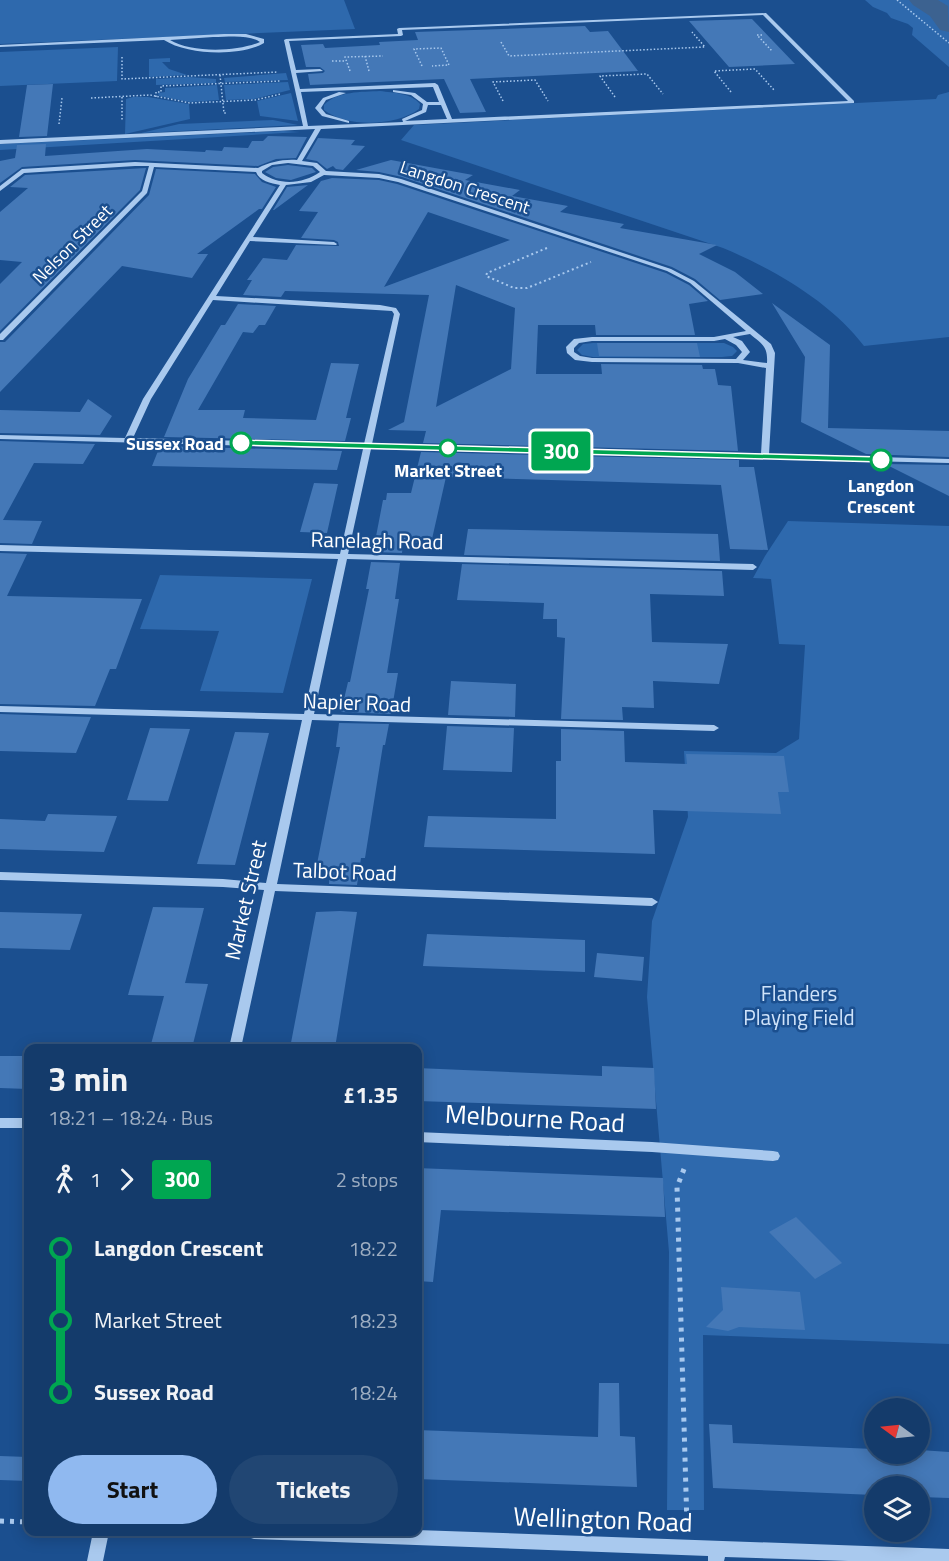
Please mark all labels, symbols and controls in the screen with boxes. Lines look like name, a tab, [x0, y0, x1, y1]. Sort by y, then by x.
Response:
street label: Langdon Crescent	[397, 153, 534, 221]
street label: Nelson Street	[26, 197, 119, 290]
place label: Sussex Road	[126, 430, 224, 457]
marker: Sussex Road	[230, 432, 252, 454]
line badge: 300	[526, 432, 596, 470]
text: 300	[543, 435, 579, 467]
marker: Market Street	[439, 439, 457, 457]
marker: Langdon Crescent	[870, 449, 892, 471]
place label: Market Street	[394, 457, 502, 484]
place label: Langdon Crescent	[847, 472, 915, 520]
street label: Ranelagh Road	[310, 523, 444, 557]
street label: Napier Road	[302, 684, 412, 720]
street label: Market Street	[216, 836, 274, 963]
street label: Talbot Road	[292, 853, 398, 889]
park label: Flanders Playing Field	[743, 977, 855, 1033]
text: 3 min	[48, 1054, 128, 1104]
text: £1.35	[343, 1078, 398, 1112]
street label: Melbourne Road	[444, 1094, 626, 1142]
text: 18:21 – 18:24 · Bus	[48, 1102, 213, 1133]
icon: walk	[48, 1163, 81, 1196]
icon: forward	[110, 1163, 143, 1196]
text: 300	[164, 1163, 199, 1195]
text: 1	[90, 1164, 101, 1195]
text: 2 stops	[336, 1164, 398, 1195]
text: Langdon Crescent	[94, 1231, 263, 1265]
text: 18:22	[349, 1233, 398, 1264]
text: Market Street	[94, 1303, 222, 1337]
text: 18:23	[349, 1305, 398, 1336]
text: Sussex Road	[94, 1375, 214, 1409]
text: 18:24	[349, 1377, 398, 1408]
north arrow	[864, 1398, 930, 1464]
map controls	[864, 1398, 930, 1542]
button: Start	[48, 1455, 217, 1524]
button: Tickets	[229, 1455, 398, 1524]
button: layers	[864, 1476, 930, 1542]
street label: Wellington Road	[513, 1496, 693, 1542]

